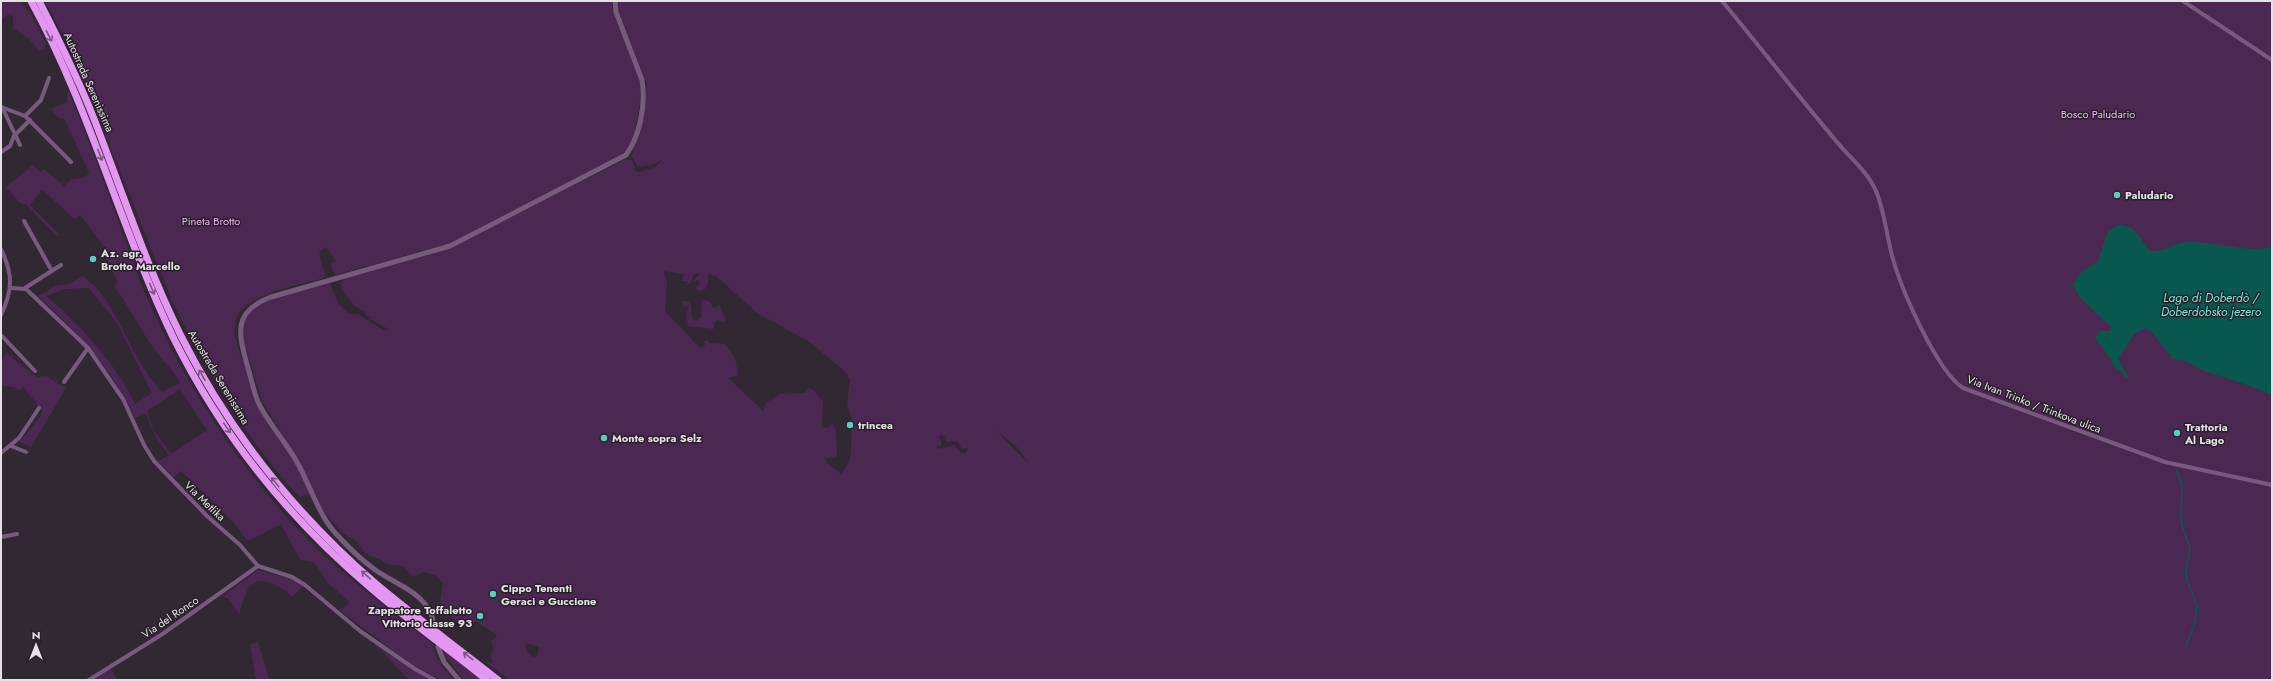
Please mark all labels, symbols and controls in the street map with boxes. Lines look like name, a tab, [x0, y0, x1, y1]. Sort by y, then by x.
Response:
one-way arrow	[46, 29, 53, 41]
street label: Autostrada Serenissima	[60, 30, 118, 134]
park label: Bosco Paludario	[2061, 106, 2135, 122]
one-way arrow	[97, 148, 105, 160]
place label: Paludario	[2125, 187, 2174, 203]
marker: Paludario	[2112, 190, 2122, 200]
park label: Pineta Brotto	[182, 213, 240, 229]
place label: Az. agr. Brotto Marcello	[100, 245, 181, 274]
marker: Az. agr. Brotto Marcello	[88, 254, 98, 264]
one-way arrow	[149, 283, 156, 295]
water label: Lago di Doberdò / Doberdobsko jezero	[2161, 289, 2262, 321]
street label: Autostrada Serenissima	[184, 327, 254, 427]
one-way arrow	[198, 369, 205, 381]
street label: Via Ivan Trinko / Trinkova ulica	[1965, 371, 2103, 437]
place label: trincea	[858, 417, 893, 433]
place label: Trattoria Al Lago	[2184, 419, 2228, 448]
marker: trincea	[845, 420, 855, 430]
one-way arrow	[223, 422, 231, 433]
marker: Trattoria Al Lago	[2172, 428, 2182, 438]
place label: Monte sopra Selz	[612, 430, 702, 446]
marker: Monte sopra Selz	[599, 433, 609, 443]
one-way arrow	[271, 476, 280, 487]
street label: Via Metlika	[181, 477, 229, 525]
one-way arrow	[361, 570, 371, 579]
place label: Cippo Tenenti Geraci e Guccione	[501, 580, 596, 609]
marker: Cippo Tenenti Geraci e Guccione	[488, 589, 498, 599]
street label: Via del Ronco	[138, 592, 202, 642]
place label: Zappatore Toffaletto Vittorio classe 93	[368, 602, 473, 631]
marker: Zappatore Toffaletto Vittorio classe 93	[475, 611, 485, 621]
north arrow	[16, 625, 56, 665]
text: N	[32, 627, 40, 643]
one-way arrow	[462, 651, 473, 660]

